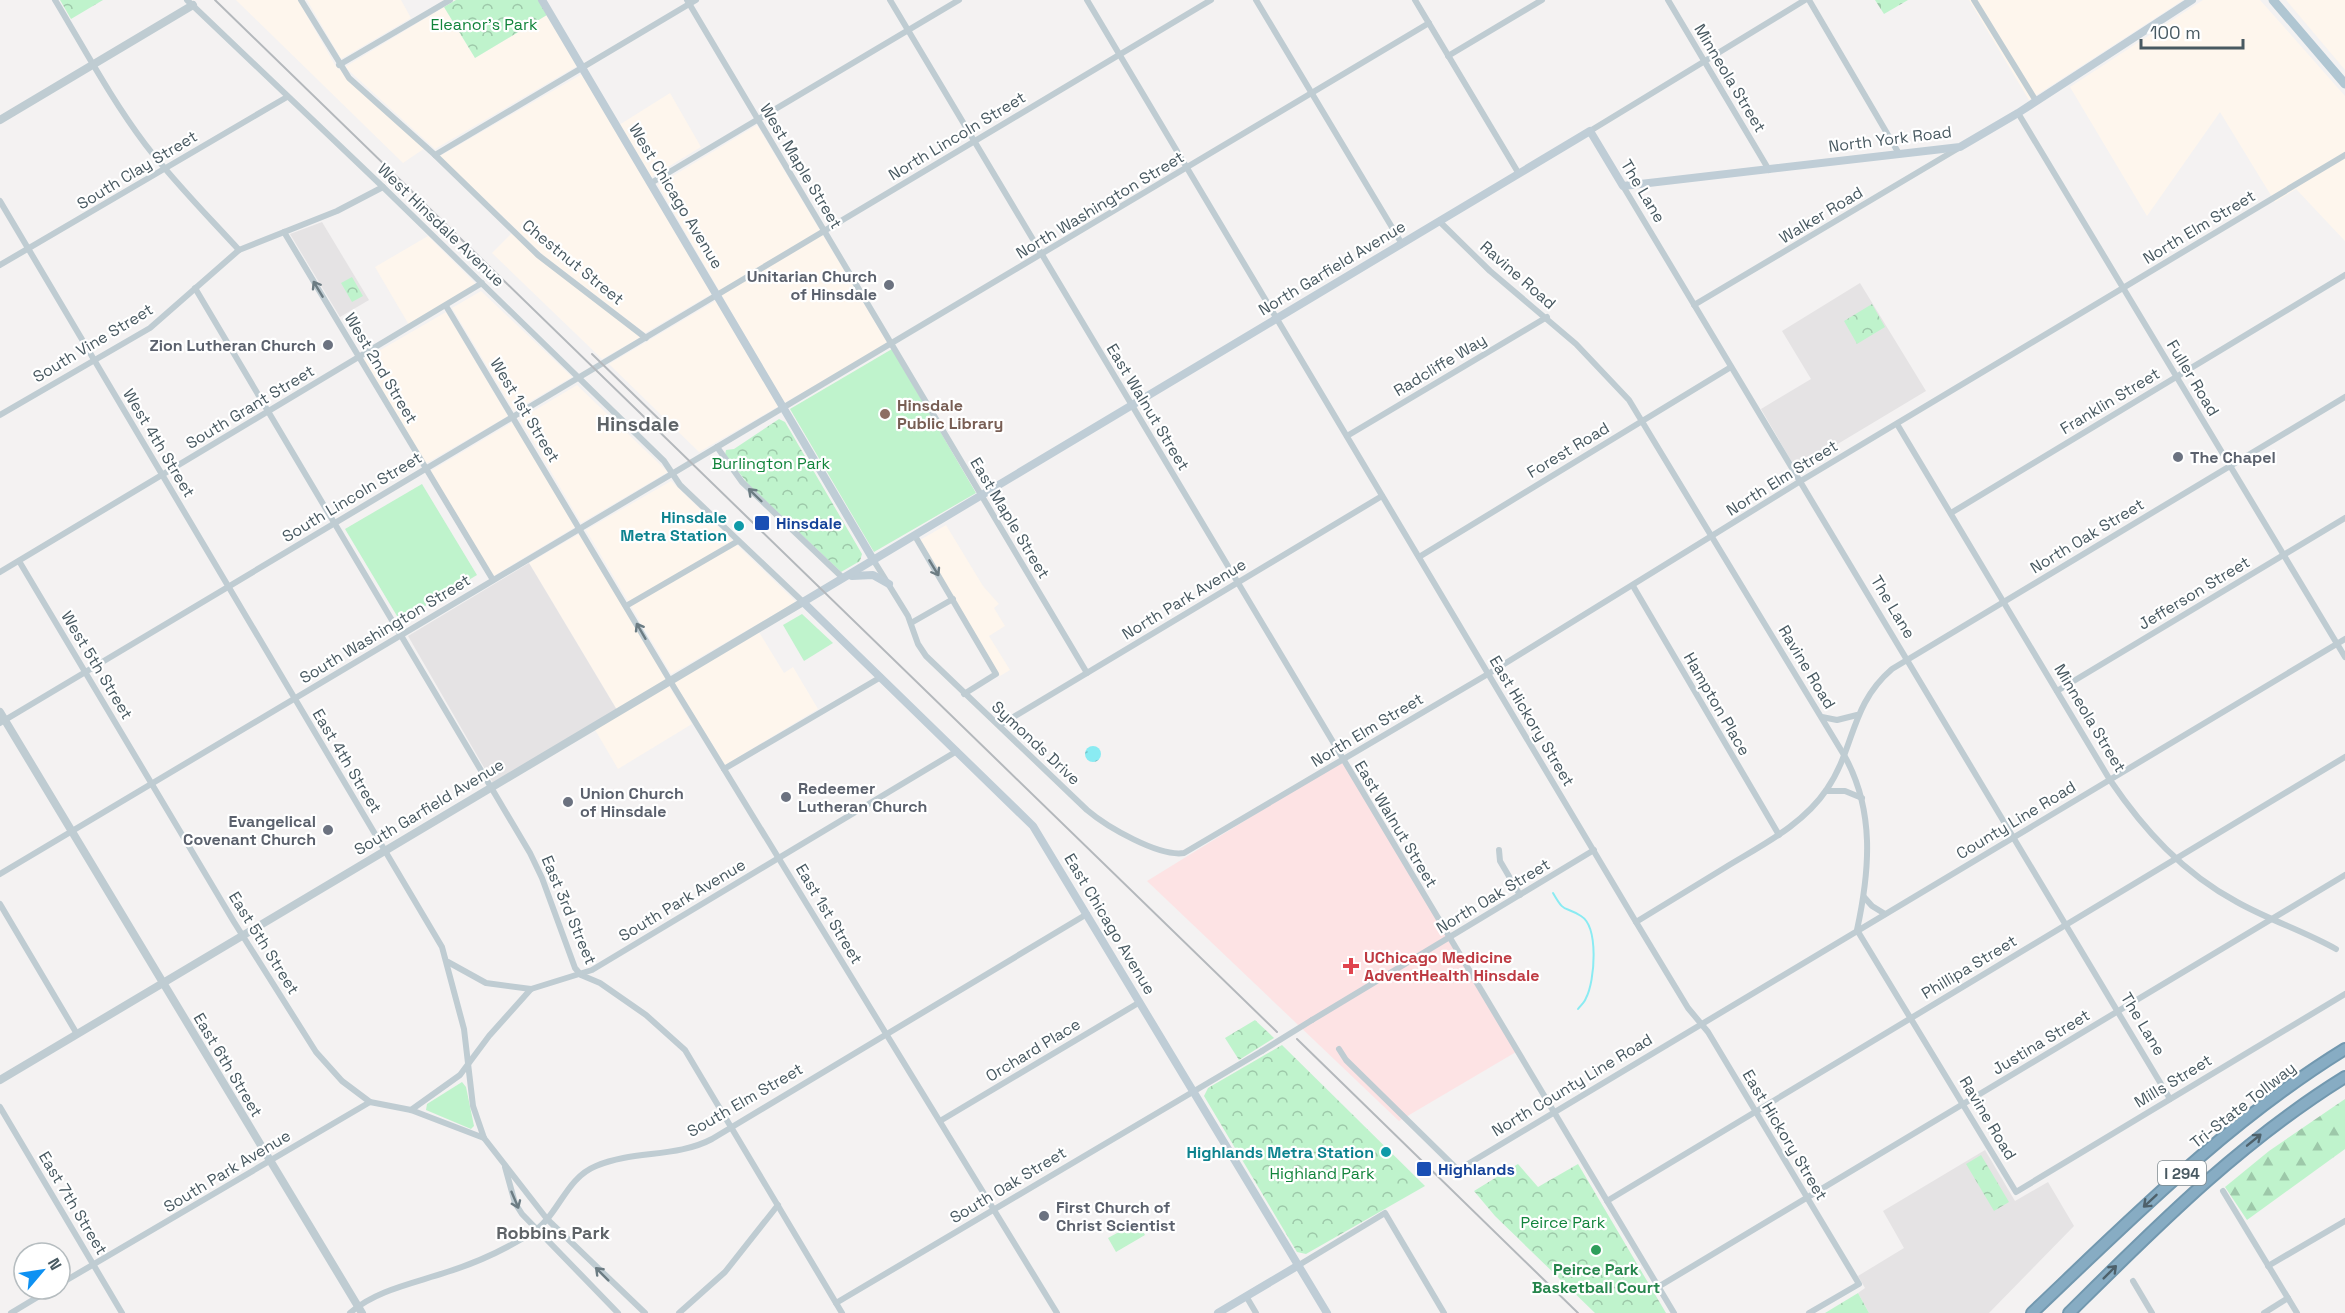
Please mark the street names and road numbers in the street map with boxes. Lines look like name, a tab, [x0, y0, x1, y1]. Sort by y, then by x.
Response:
street label: Minneola Street	[1689, 20, 1771, 136]
street label: North Lincoln Street	[885, 87, 1029, 185]
street label: West Maple Street	[755, 99, 847, 233]
street label: West Chicago Avenue	[624, 119, 728, 273]
street label: North York Road	[1827, 121, 1953, 157]
street label: South Clay Street	[73, 126, 201, 214]
street label: North Washington Street	[1012, 146, 1188, 264]
street label: The Lane	[1616, 156, 1670, 226]
street label: West Hinsdale Avenue	[373, 159, 509, 291]
street label: Walker Road	[1775, 182, 1867, 248]
street label: North Elm Street	[2139, 185, 2259, 269]
street label: Chestnut Street	[518, 215, 628, 309]
street label: North Garfield Avenue	[1254, 216, 1410, 320]
street label: Ravine Road	[1476, 236, 1560, 314]
street label: South Vine Street	[29, 299, 157, 387]
street label: West 2nd Street	[340, 309, 422, 427]
street label: Radcliffe Way	[1390, 329, 1490, 401]
street label: Fuller Road	[2162, 336, 2224, 420]
street label: East Walnut Street	[1102, 340, 1194, 474]
street label: West 1st Street	[486, 354, 564, 466]
street label: South Grant Street	[182, 360, 318, 454]
street label: Franklin Street	[2056, 363, 2164, 439]
street label: West 4th Street	[118, 385, 200, 501]
street label: Forest Road	[1523, 417, 1613, 483]
street label: North Elm Street	[1722, 435, 1842, 521]
street label: South Lincoln Street	[278, 447, 426, 547]
street label: East Maple Street	[966, 454, 1054, 582]
street label: North Oak Street	[2026, 494, 2148, 578]
street label: Jefferson Street	[2134, 551, 2254, 635]
street label: North Park Avenue	[1118, 554, 1250, 644]
street label: South Washington Street	[296, 570, 474, 688]
street label: The Lane	[1866, 572, 1920, 642]
street label: West 5th Street	[56, 607, 138, 723]
street label: Ravine Road	[1774, 621, 1840, 713]
street label: Hampton Place	[1679, 649, 1755, 759]
street label: East Hickory Street	[1485, 652, 1579, 790]
street label: Minneola Street	[2049, 660, 2131, 776]
street label: North Elm Street	[1307, 688, 1427, 772]
street label: Symonds Drive	[987, 696, 1085, 790]
street label: East 4th Street	[308, 705, 386, 817]
street label: South Garfield Avenue	[350, 754, 508, 860]
street label: East Walnut Street	[1350, 757, 1442, 891]
street label: County Line Road	[1952, 776, 2080, 864]
street label: East Chicago Avenue	[1060, 850, 1160, 998]
street label: East 3rd Street	[537, 852, 601, 968]
street label: South Park Avenue	[615, 854, 749, 946]
street label: North Oak Street	[1432, 854, 1554, 938]
street label: East 1st Street	[791, 860, 867, 968]
street label: East 5th Street	[224, 888, 304, 998]
street label: Phillipa Street	[1917, 930, 2021, 1004]
street label: The Lane	[2116, 989, 2170, 1059]
street label: Justina Street	[1988, 1005, 2094, 1079]
street label: East 6th Street	[189, 1009, 267, 1121]
street label: Orchard Place	[982, 1014, 1084, 1086]
street label: North County Line Road	[1488, 1029, 1656, 1141]
street label: Mills Street	[2130, 1050, 2216, 1112]
street label: Tri-State Tollway	[2186, 1057, 2300, 1153]
street label: South Elm Street	[683, 1058, 807, 1142]
street label: East Hickory Street	[1738, 1066, 1832, 1204]
street label: Ravine Road	[1955, 1072, 2021, 1164]
street label: South Park Avenue	[160, 1125, 294, 1217]
street label: South Oak Street	[946, 1142, 1070, 1228]
street label: East 7th Street	[34, 1147, 112, 1259]
road number: I 294	[2158, 1161, 2206, 1185]

